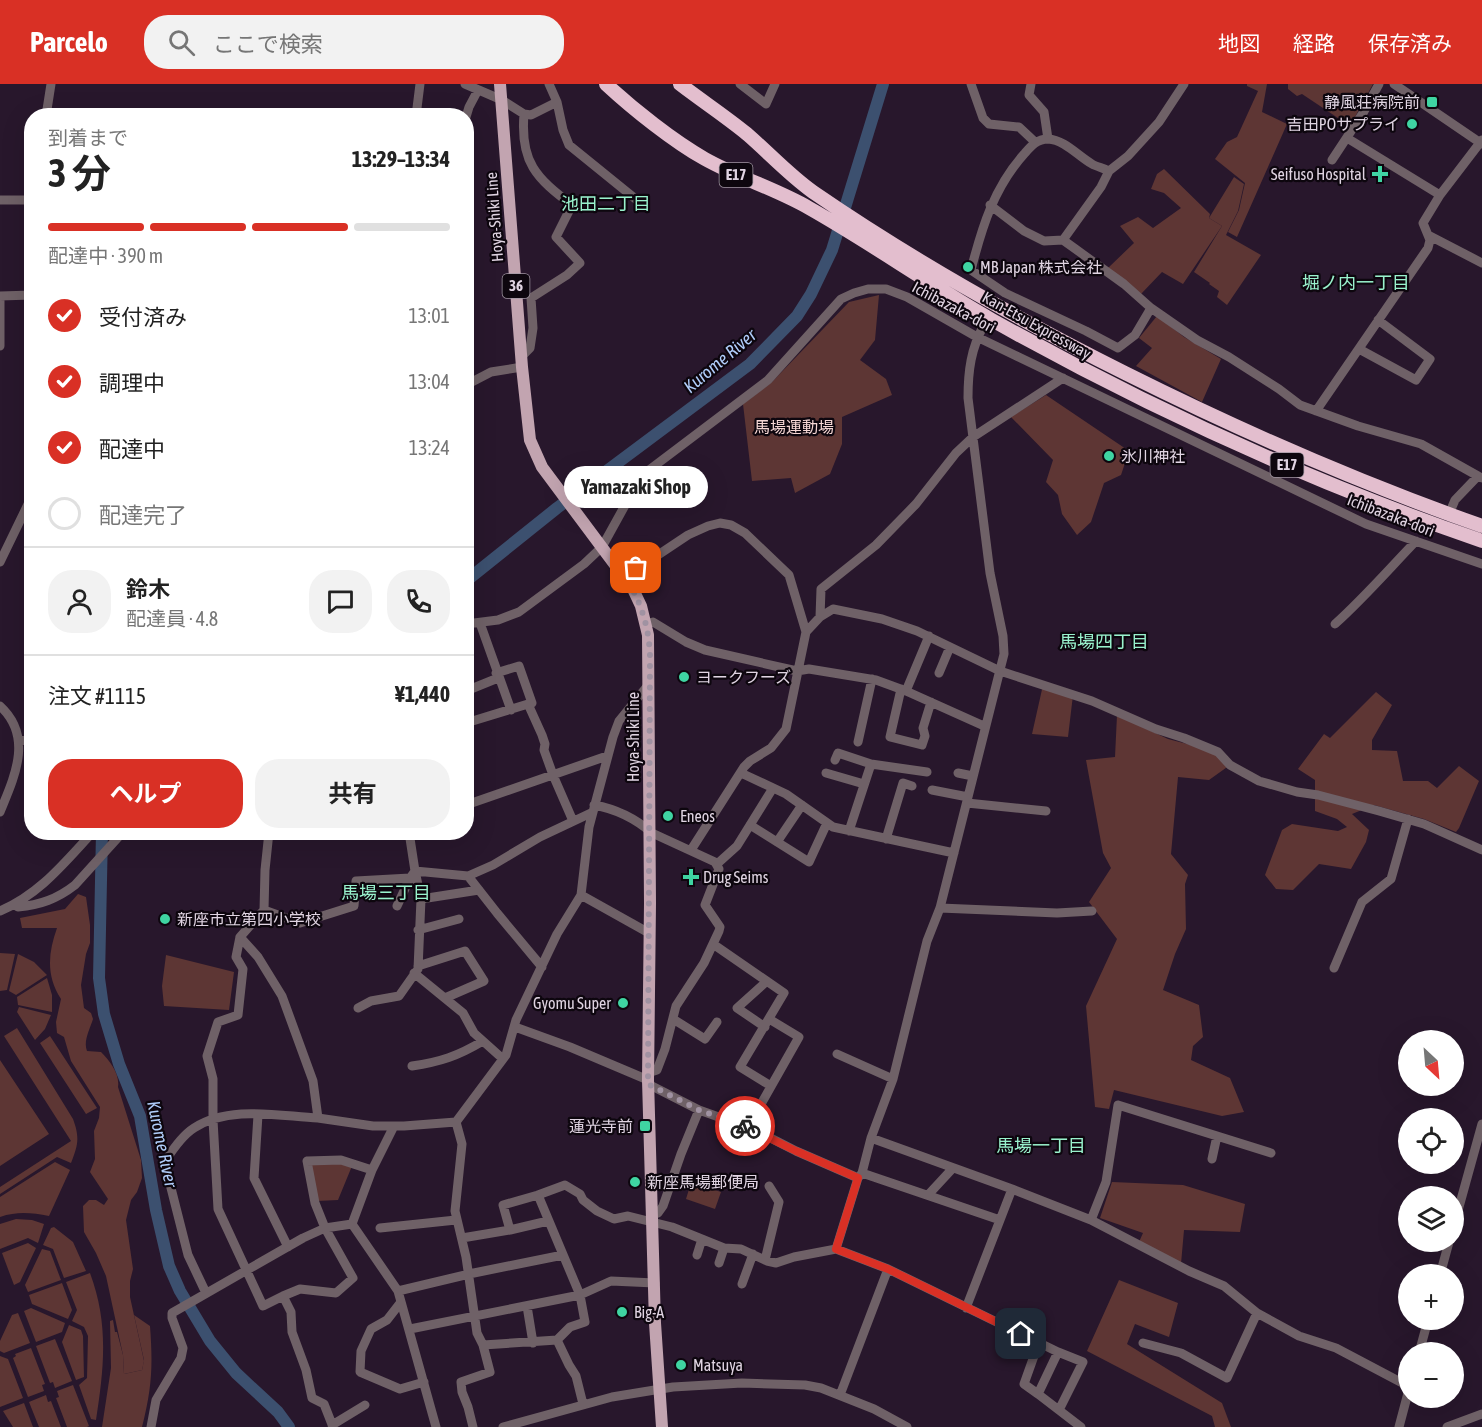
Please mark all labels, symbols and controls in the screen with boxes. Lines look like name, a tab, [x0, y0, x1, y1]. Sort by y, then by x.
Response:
search box	[144, 15, 564, 69]
text: Parcelo	[30, 26, 108, 58]
icon: search	[165, 26, 198, 59]
text: ここで検索	[213, 31, 323, 57]
text: 地図	[1218, 31, 1260, 55]
text: 経路	[1293, 31, 1335, 55]
text: 保存済み	[1368, 31, 1452, 55]
place label: 静風荘病院前	[1324, 93, 1420, 111]
marker: 静風荘病院前	[1425, 95, 1439, 109]
place label: 吉田POサプライ	[1287, 115, 1400, 133]
marker: 吉田POサプライ	[1405, 117, 1419, 131]
text: 到着まで	[48, 126, 128, 149]
text: 13:29–13:34	[352, 146, 450, 172]
text: 3 分	[48, 151, 111, 195]
road number: E17	[720, 163, 752, 187]
place label: Seifuso Hospital	[1271, 165, 1367, 184]
marker: Seifuso Hospital	[1371, 165, 1389, 183]
street label: Hoya-Shiki Line	[482, 171, 507, 263]
district label: 池田二丁目	[561, 193, 651, 214]
text: 配達中 · 390 m	[48, 244, 163, 267]
place label: MB Japan 株式会社	[980, 258, 1102, 277]
marker: MB Japan 株式会社	[961, 260, 975, 274]
district label: 堀ノ内一丁目	[1302, 272, 1410, 293]
road number: 36	[502, 274, 530, 298]
street label: Ichibazaka-dori	[909, 278, 999, 336]
street label: Kan-Etsu Expressway	[979, 288, 1095, 363]
icon: check	[48, 299, 81, 332]
text: 受付済み	[99, 304, 187, 330]
text: 13:01	[408, 304, 450, 327]
water label: Kurome River	[679, 324, 761, 397]
icon: check	[48, 365, 81, 398]
text: 調理中	[99, 370, 165, 396]
text: 13:04	[408, 370, 450, 393]
park label: 馬場運動場	[754, 418, 834, 436]
icon: check	[48, 431, 81, 464]
text: 配達中	[99, 436, 165, 462]
text: 13:24	[409, 436, 450, 459]
place label: 氷川神社	[1121, 447, 1185, 465]
marker: 氷川神社	[1102, 449, 1116, 463]
road number: E17	[1270, 453, 1304, 477]
callout: Yamazaki Shop	[564, 466, 708, 508]
text: Yamazaki Shop	[581, 475, 691, 498]
street label: Ichibazaka-dori	[1345, 490, 1437, 540]
text: 配達完了	[99, 502, 187, 528]
pin	[610, 542, 661, 593]
icon: bag	[619, 551, 652, 584]
button: person	[48, 570, 111, 633]
button: chat	[309, 570, 372, 633]
button: phone	[387, 570, 450, 633]
text: 鈴木	[126, 576, 170, 602]
text: 配達員 · 4.8	[126, 607, 218, 630]
district label: 馬場四丁目	[1059, 631, 1149, 652]
place label: ヨークフーズ	[696, 668, 791, 686]
marker: ヨークフーズ	[677, 670, 691, 684]
text: ¥1,440	[395, 681, 450, 707]
text: 注文 #1115	[48, 683, 146, 709]
street label: Hoya-Shiki Line	[624, 692, 643, 782]
button: ヘルプ	[48, 759, 243, 828]
button: 共有	[255, 759, 450, 828]
place label: Eneos	[680, 807, 715, 825]
marker: Eneos	[661, 809, 675, 823]
place label: Drug Seims	[703, 868, 769, 887]
marker: Drug Seims	[684, 870, 698, 884]
district label: 馬場三丁目	[341, 882, 431, 903]
place label: 新座市立第四小学校	[177, 910, 321, 928]
marker: 新座市立第四小学校	[158, 912, 172, 926]
place label: Gyomu Super	[533, 994, 611, 1013]
marker: Gyomu Super	[616, 996, 630, 1010]
north arrow	[1398, 1030, 1464, 1096]
map controls	[1398, 1030, 1464, 1408]
courier	[715, 1096, 775, 1156]
water label: Kurome River	[143, 1099, 182, 1190]
button: locate	[1398, 1108, 1464, 1174]
icon: bike	[729, 1110, 762, 1143]
place label: 蓮光寺前	[569, 1117, 633, 1135]
marker: 蓮光寺前	[638, 1119, 652, 1133]
district label: 馬場一丁目	[996, 1135, 1086, 1156]
place label: 新座馬場郵便局	[647, 1173, 759, 1191]
marker: 新座馬場郵便局	[628, 1175, 642, 1189]
button: layers	[1398, 1186, 1464, 1252]
button: +	[1398, 1264, 1464, 1330]
place label: Big-A	[634, 1303, 664, 1322]
marker: Big-A	[615, 1305, 629, 1319]
pin	[995, 1308, 1046, 1359]
icon: home	[1004, 1317, 1037, 1350]
button: −	[1398, 1342, 1464, 1408]
place label: Matsuya	[693, 1356, 743, 1375]
marker: Matsuya	[674, 1358, 688, 1372]

